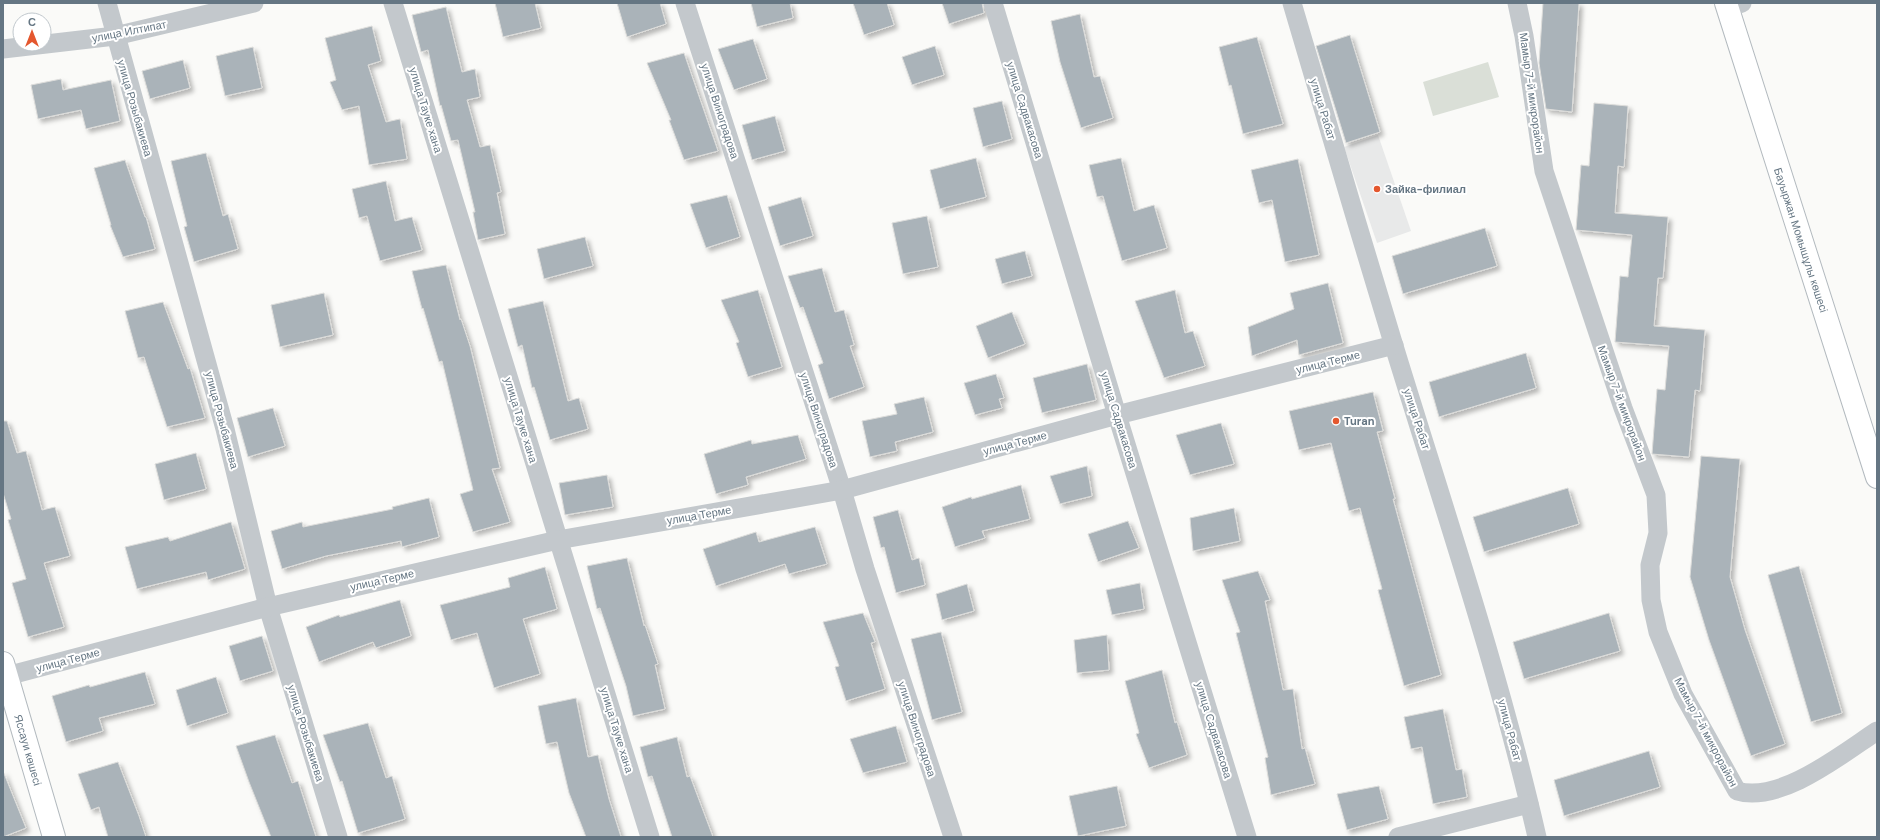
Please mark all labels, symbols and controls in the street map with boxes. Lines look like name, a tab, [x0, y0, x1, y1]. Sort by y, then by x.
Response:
north arrow	[12, 12, 52, 52]
text: С	[28, 15, 36, 29]
street label: улица Илтипат	[91, 17, 167, 45]
street label: Мамыр 7-й микрорайон	[1517, 32, 1547, 154]
street label: улица Розыбакиева	[114, 58, 156, 159]
street label: улица Садвакасова	[1004, 60, 1047, 161]
street label: улица Виноградова	[698, 62, 742, 161]
street label: улица Тауке хана	[406, 66, 446, 155]
street label: улица Рабат	[1307, 77, 1339, 141]
street label: Бауыржан Момышұлы көшесі	[1771, 166, 1831, 314]
place label: Зайка-филиал	[1385, 182, 1466, 196]
marker: Зайка-филиал	[1372, 184, 1382, 194]
street label: Мамыр 7-й микрорайон	[1595, 343, 1649, 463]
street label: улица Терме	[1295, 347, 1361, 377]
street label: улица Розыбакиева	[202, 370, 242, 471]
street label: улица Садвакасова	[1098, 370, 1141, 471]
street label: улица Виноградова	[797, 371, 841, 470]
street label: улица Тауке хана	[501, 376, 541, 465]
street label: улица Рабат	[1401, 387, 1433, 451]
place label: Turan	[1344, 414, 1375, 428]
marker: Turan	[1331, 416, 1341, 426]
street label: улица Терме	[982, 428, 1048, 458]
street label: улица Терме	[666, 502, 732, 528]
street label: улица Терме	[349, 566, 415, 594]
street label: улица Терме	[35, 645, 101, 675]
street label: Мамыр 7-й микрорайон	[1671, 675, 1741, 789]
street label: улица Виноградова	[895, 680, 939, 779]
street label: улица Садвакасова	[1193, 680, 1236, 781]
street label: улица Розыбакиева	[285, 683, 328, 784]
street label: улица Тауке хана	[597, 686, 637, 775]
street label: улица Рабат	[1495, 698, 1525, 762]
street label: Яссауи көшесі	[11, 713, 45, 787]

